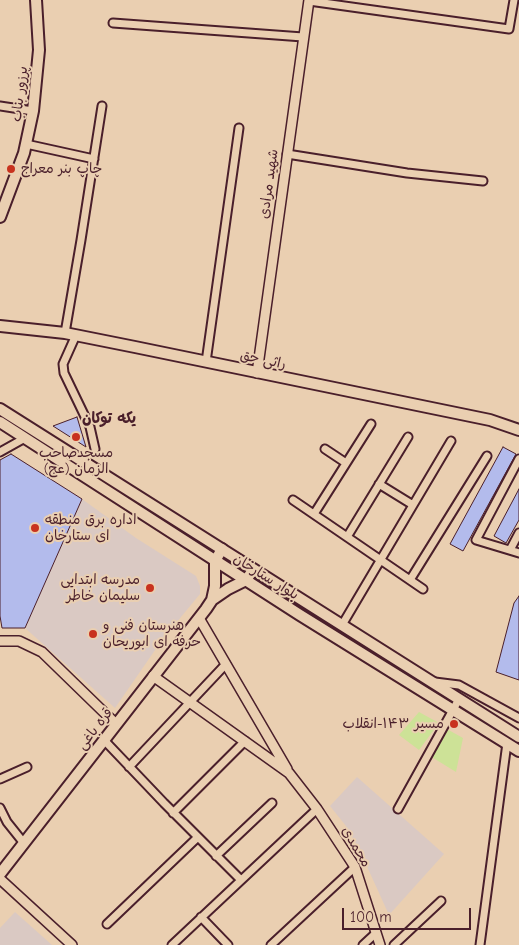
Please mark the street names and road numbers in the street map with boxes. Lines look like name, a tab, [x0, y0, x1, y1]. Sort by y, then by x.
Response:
street label: پرزور بناب	[8, 65, 32, 123]
street label: شهید مرادی	[256, 148, 282, 220]
street label: راثی حق	[238, 347, 288, 373]
street label: بلوار ستارخان	[230, 550, 302, 604]
street label: قره باغی	[73, 705, 117, 753]
street label: محمدی	[338, 824, 374, 870]

